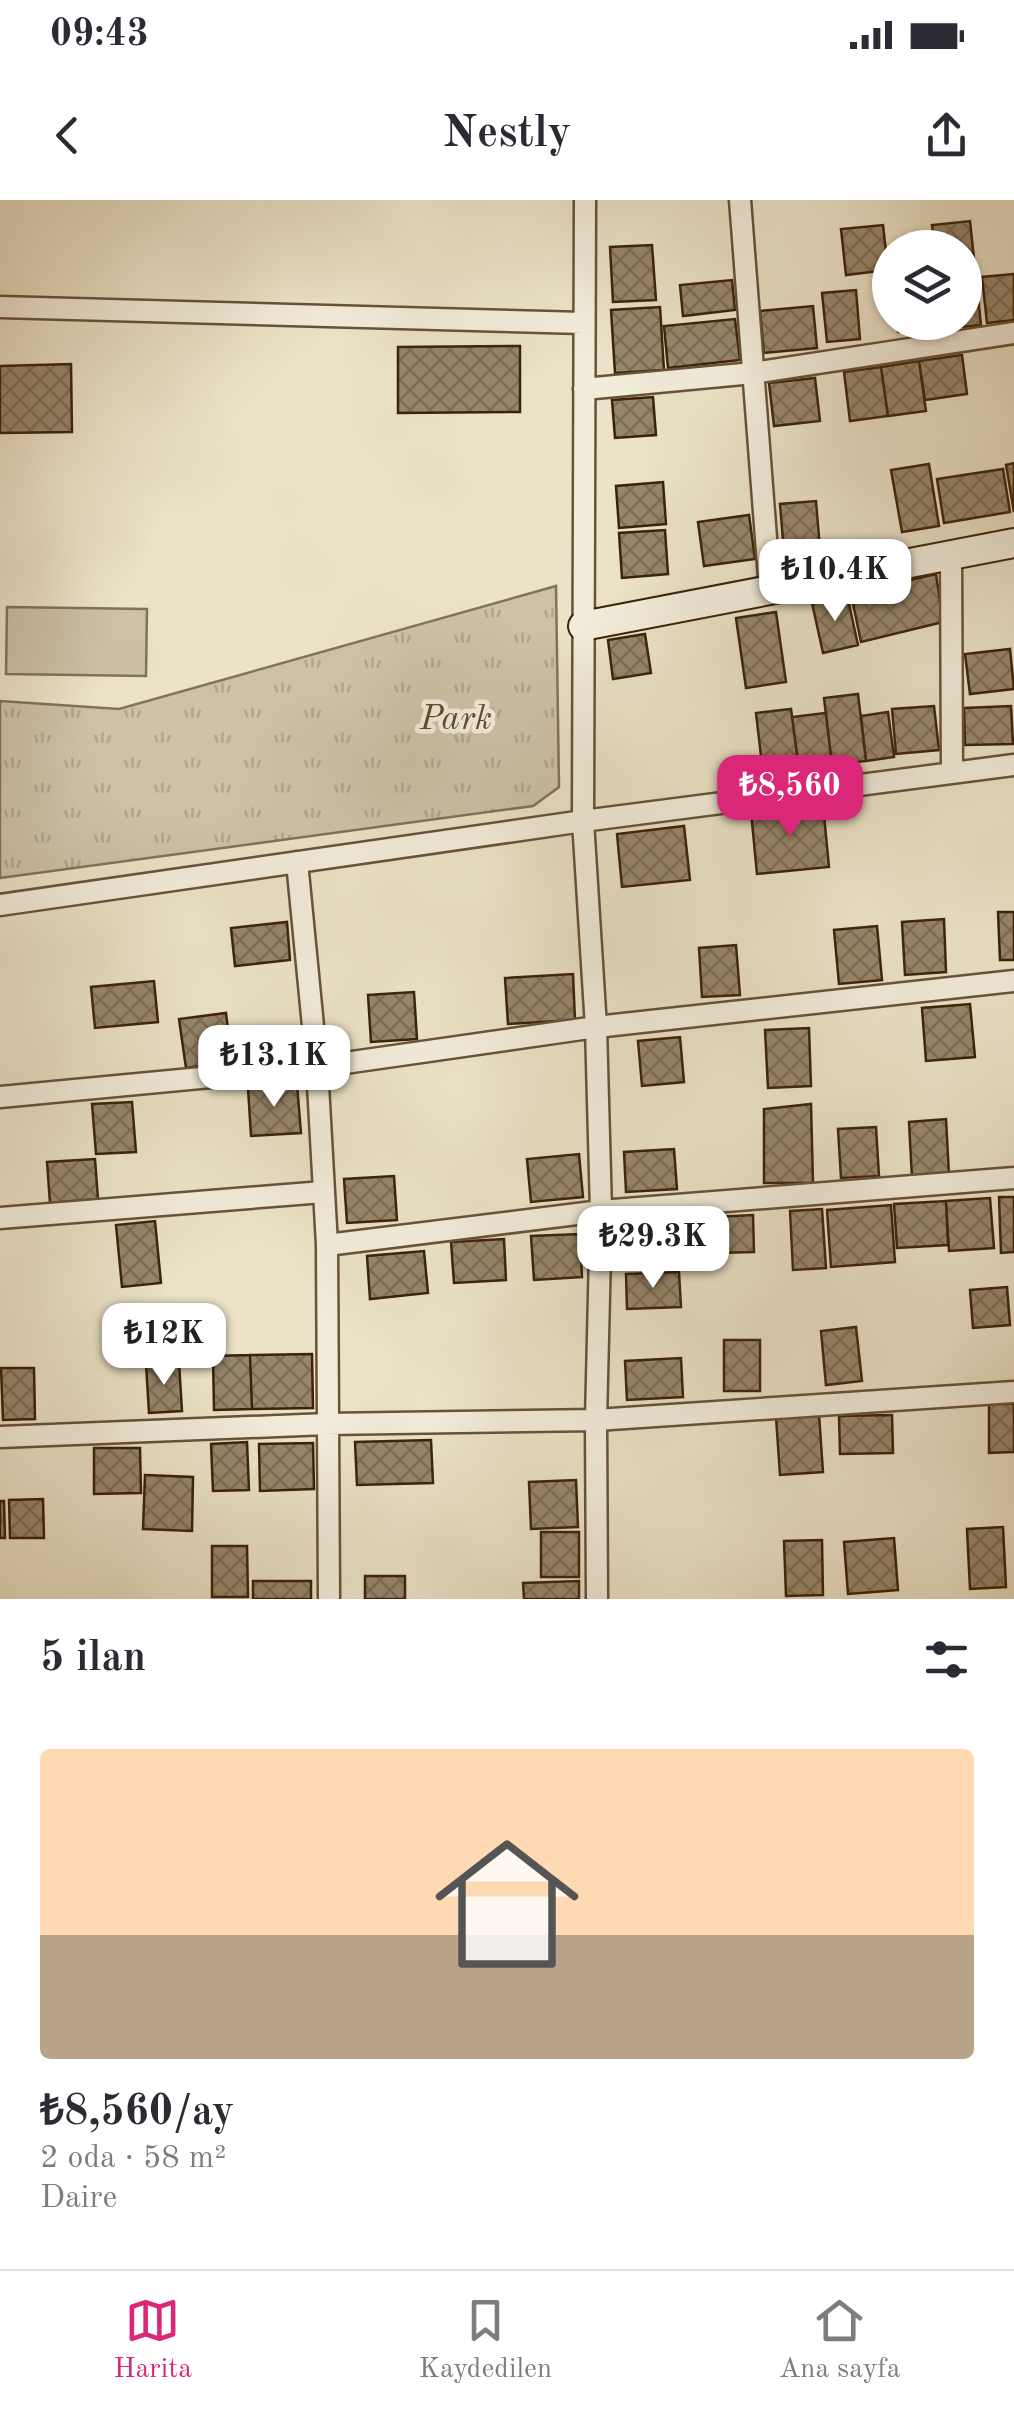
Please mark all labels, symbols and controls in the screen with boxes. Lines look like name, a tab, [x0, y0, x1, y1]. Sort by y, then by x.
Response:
text: 09:43	[50, 16, 149, 54]
icon: back	[40, 108, 95, 163]
icon: share	[919, 108, 974, 163]
text: Nestly	[443, 112, 571, 157]
map controls	[872, 230, 982, 340]
button: layers	[872, 230, 982, 340]
pin: ₺10.4K	[754, 539, 916, 624]
text: ₺10.4K	[781, 555, 889, 587]
park label: Park	[419, 702, 492, 737]
pin: ₺8,560	[709, 755, 871, 840]
text: ₺8,560	[739, 771, 841, 803]
pin: ₺13.1K	[193, 1025, 355, 1110]
text: ₺13.1K	[220, 1041, 328, 1073]
pin: ₺29.3K	[572, 1206, 734, 1291]
text: ₺29.3K	[599, 1222, 707, 1254]
pin: ₺12K	[105, 1303, 223, 1388]
text: ₺12K	[124, 1319, 204, 1351]
icon: filters	[919, 1632, 974, 1687]
text: 5 ilan	[40, 1638, 146, 1680]
icon: home	[417, 1814, 597, 1994]
text: ₺8,560/ay	[40, 2092, 234, 2134]
text: 2 oda · 58 m²	[40, 2143, 226, 2175]
text: Daire	[40, 2183, 117, 2215]
tab: Harita	[113, 2293, 192, 2388]
tab: Kaydedilen	[419, 2293, 552, 2388]
tab: Ana sayfa	[779, 2293, 901, 2388]

